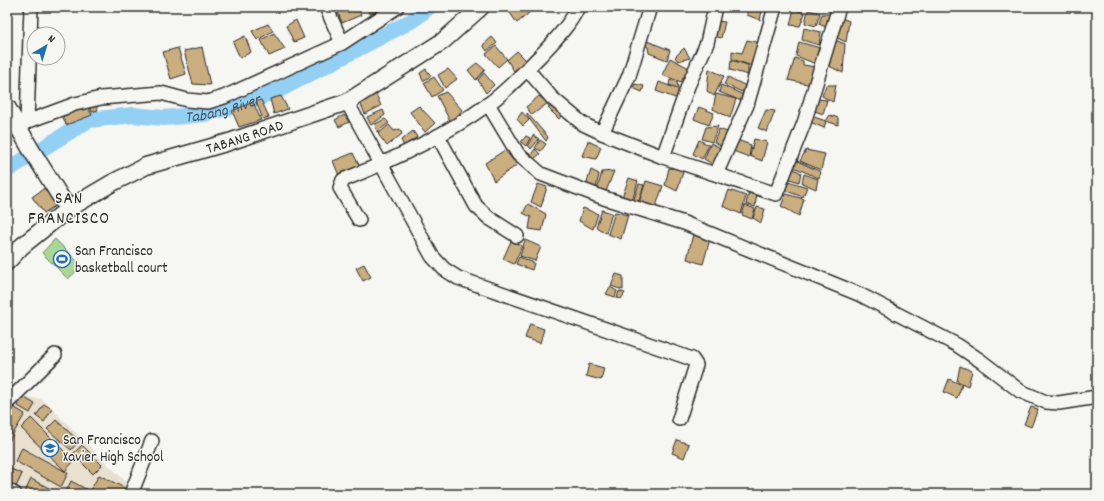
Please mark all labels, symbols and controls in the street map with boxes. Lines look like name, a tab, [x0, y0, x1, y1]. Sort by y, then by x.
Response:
north arrow	[26, 26, 66, 66]
text: N	[44, 32, 58, 48]
water label: Tabang River	[184, 88, 266, 130]
street label: TABANG ROAD	[204, 115, 287, 161]
district label: SAN FRANCISCO	[28, 188, 110, 232]
place label: San Francisco basketball court	[75, 241, 168, 280]
sports icon: San Francisco basketball court	[52, 249, 72, 269]
place label: San Francisco Xavier High School	[63, 430, 164, 469]
school or university icon: San Francisco Xavier High School	[40, 438, 60, 458]

